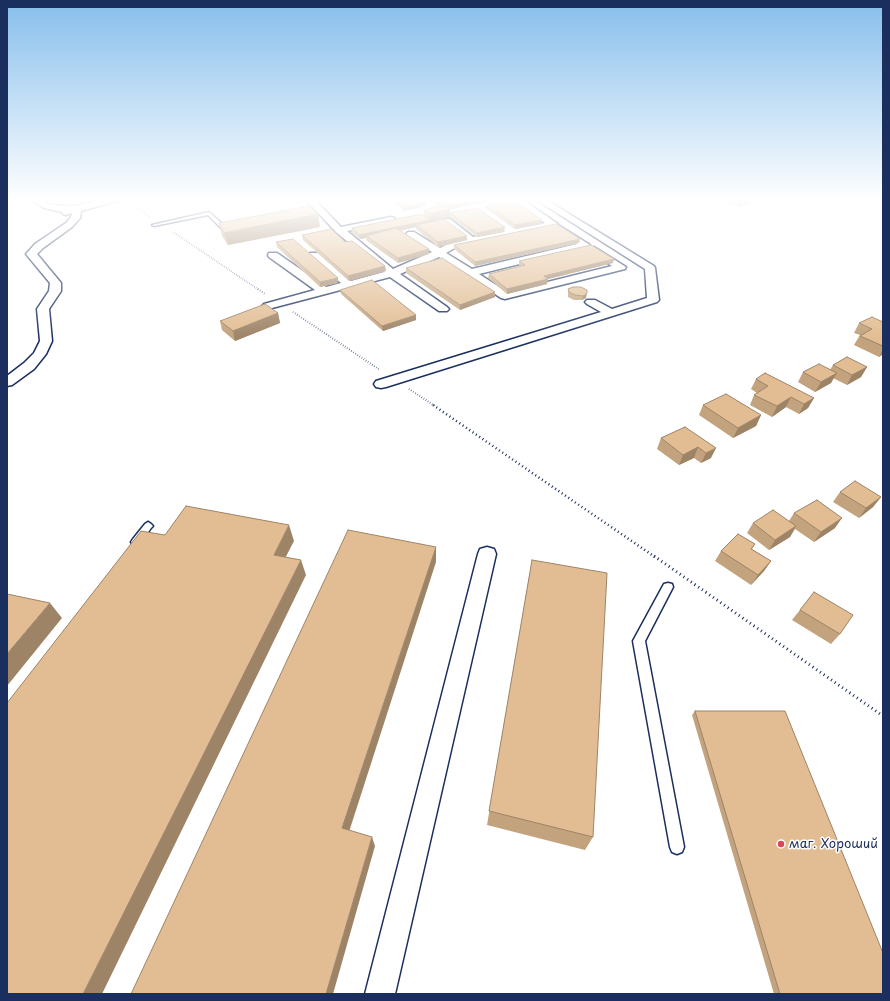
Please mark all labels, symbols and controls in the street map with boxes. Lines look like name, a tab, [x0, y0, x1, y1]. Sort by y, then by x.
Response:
place label: маг. Хороший	[789, 836, 878, 852]
marker: маг. Хороший	[776, 839, 786, 849]

